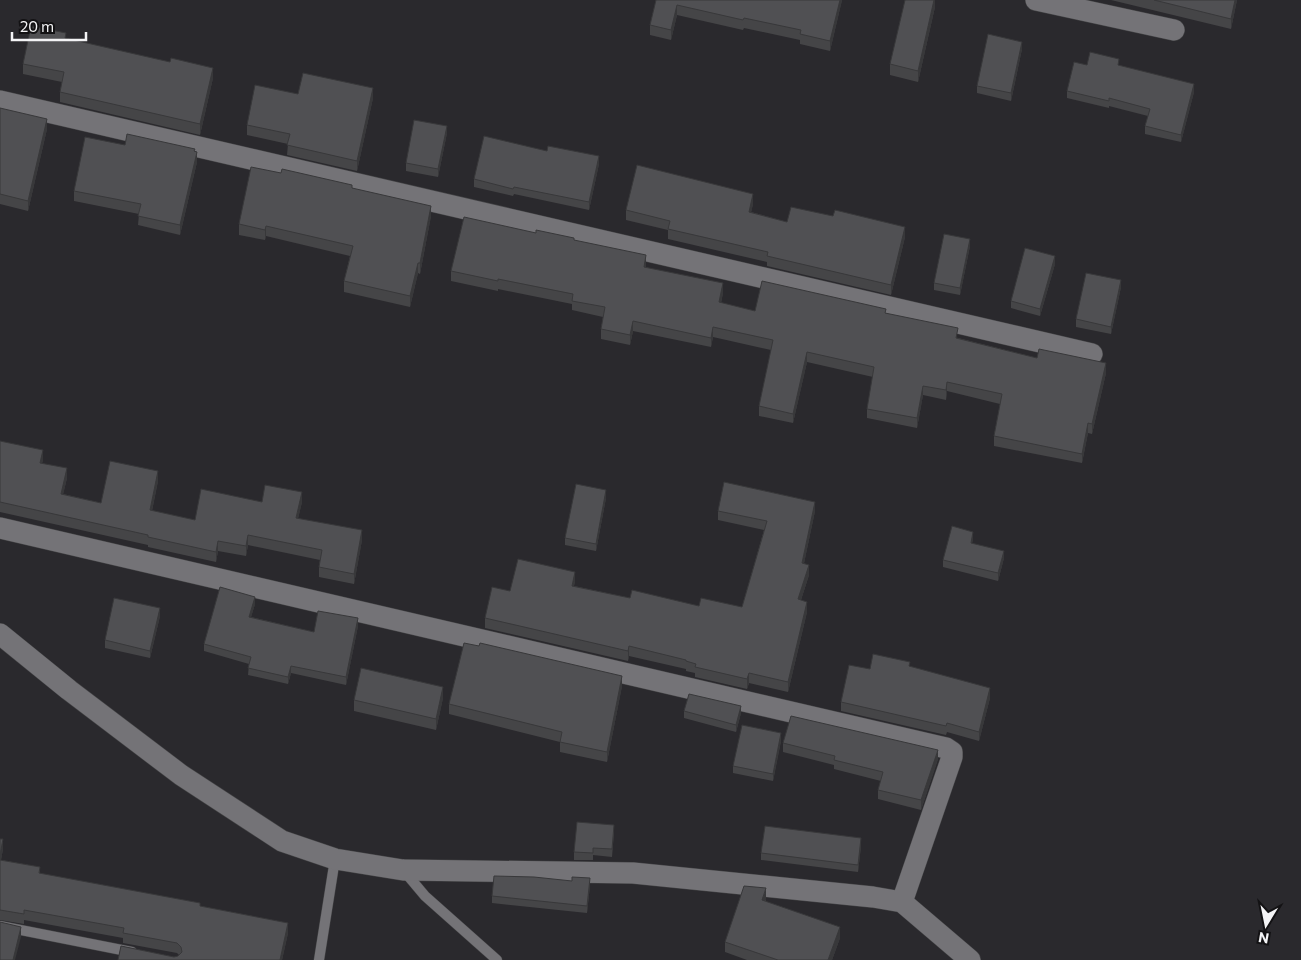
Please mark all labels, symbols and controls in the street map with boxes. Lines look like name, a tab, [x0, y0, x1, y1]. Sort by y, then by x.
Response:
scale bar	[12, 10, 86, 42]
text: 20 m	[20, 17, 54, 35]
north arrow	[1241, 900, 1291, 950]
text: N	[1257, 929, 1270, 948]

